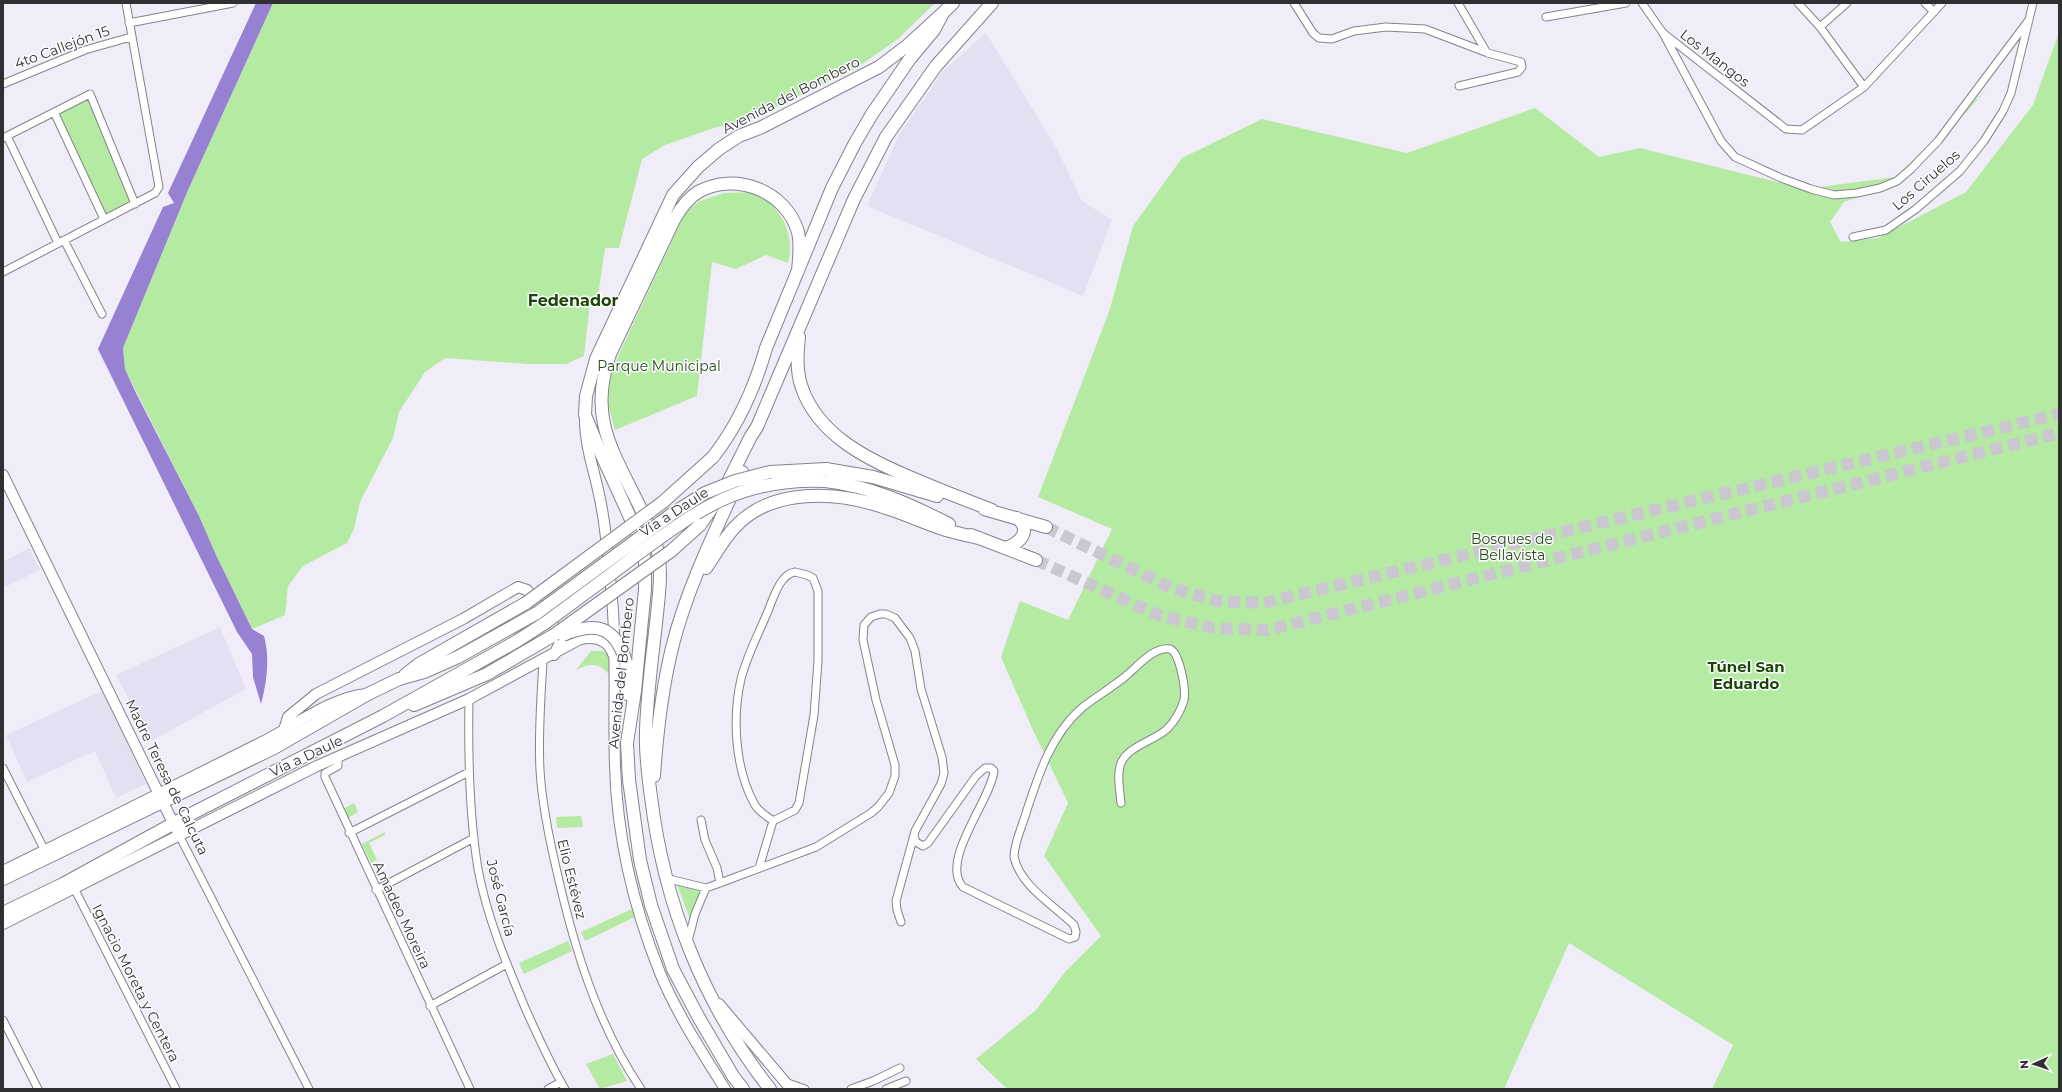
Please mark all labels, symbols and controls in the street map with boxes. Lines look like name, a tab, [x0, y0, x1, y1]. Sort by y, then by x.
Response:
street label: 4to Callejón 15	[12, 21, 112, 73]
street label: Los Mangos	[1676, 25, 1754, 91]
street label: Avenida del Bombero	[719, 52, 863, 137]
street label: Los Ciruelos	[1888, 146, 1964, 214]
district label: Fedenador	[528, 291, 618, 310]
park label: Parque Municipal	[597, 357, 721, 375]
street label: Vía a Daule	[636, 483, 712, 541]
park label: Bosques de Bellavista	[1471, 530, 1553, 564]
street label: Avenida del Bombero	[604, 596, 638, 749]
district label: Túnel San Eduardo	[1707, 657, 1785, 693]
street label: Madre Teresa de Calcuta	[121, 696, 213, 858]
street label: Vía a Daule	[267, 731, 345, 781]
street label: Elio Estévez	[553, 837, 591, 921]
street label: José García	[482, 856, 519, 939]
street label: Amadeo Moreira	[369, 858, 435, 972]
street label: Ignacio Moreta y Centera	[88, 901, 184, 1065]
north arrow	[2014, 1044, 2054, 1084]
text: N	[2017, 1060, 2031, 1069]

